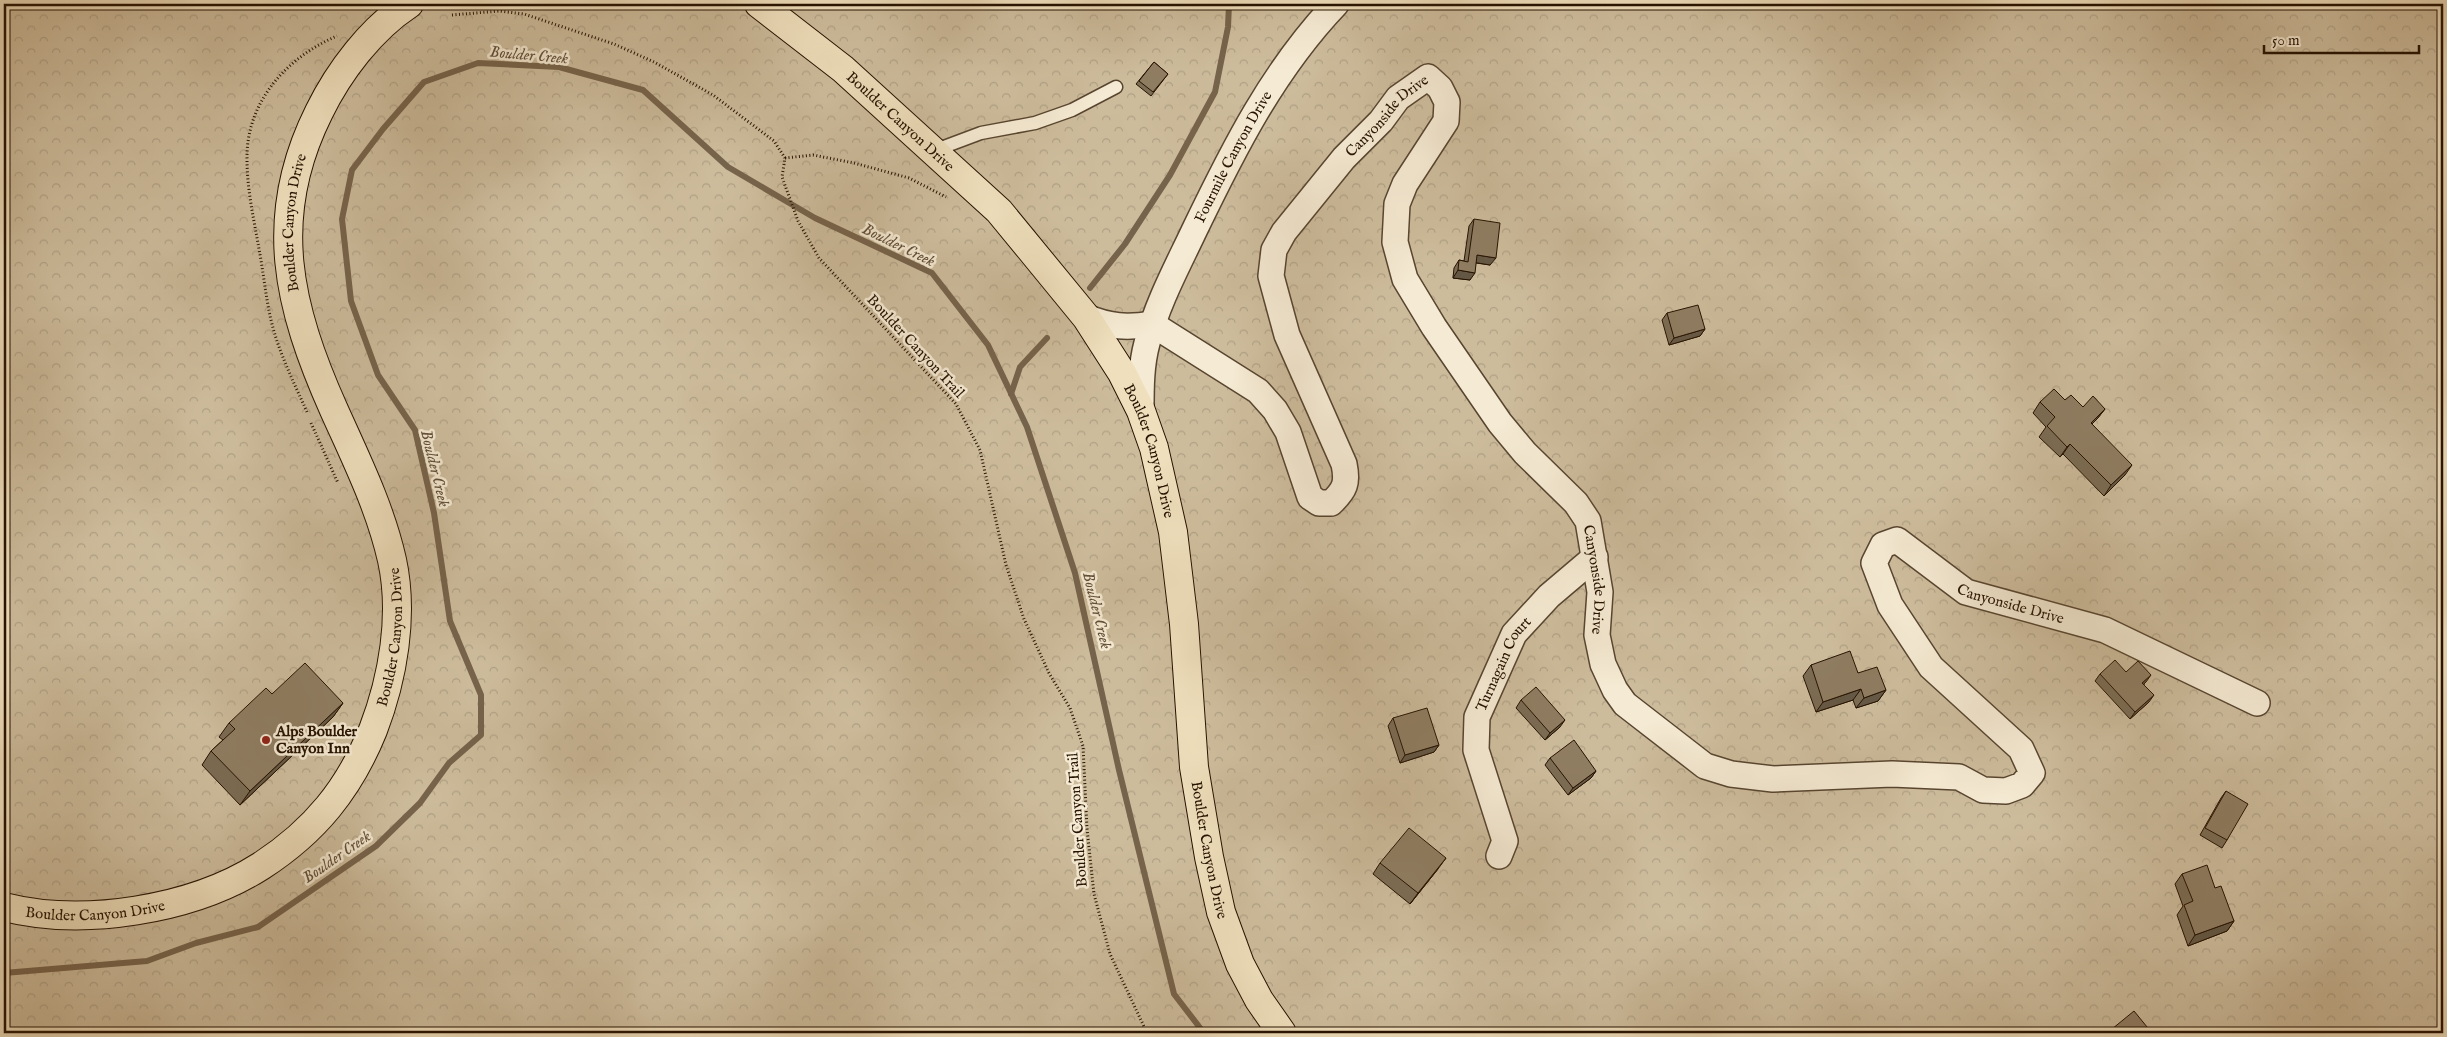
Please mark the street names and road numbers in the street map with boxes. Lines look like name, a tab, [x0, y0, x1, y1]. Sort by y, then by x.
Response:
street label: Boulder Canyon Drive	[842, 68, 958, 176]
street label: Canyonside Drive	[1341, 71, 1432, 161]
street label: Fourmile Canyon Drive	[1190, 87, 1277, 226]
street label: Boulder Canyon Drive	[279, 151, 311, 294]
street label: Boulder Canyon Trail	[863, 291, 969, 403]
street label: Boulder Canyon Drive	[1119, 381, 1179, 520]
street label: Canyonside Drive	[1579, 523, 1609, 635]
street label: Boulder Canyon Drive	[373, 566, 407, 709]
street label: Canyonside Drive	[1953, 579, 2066, 628]
street label: Turnagain Court	[1472, 613, 1535, 715]
street label: Boulder Canyon Trail	[1063, 751, 1092, 888]
street label: Boulder Canyon Drive	[1186, 780, 1232, 922]
street label: Boulder Canyon Drive	[24, 896, 167, 925]

